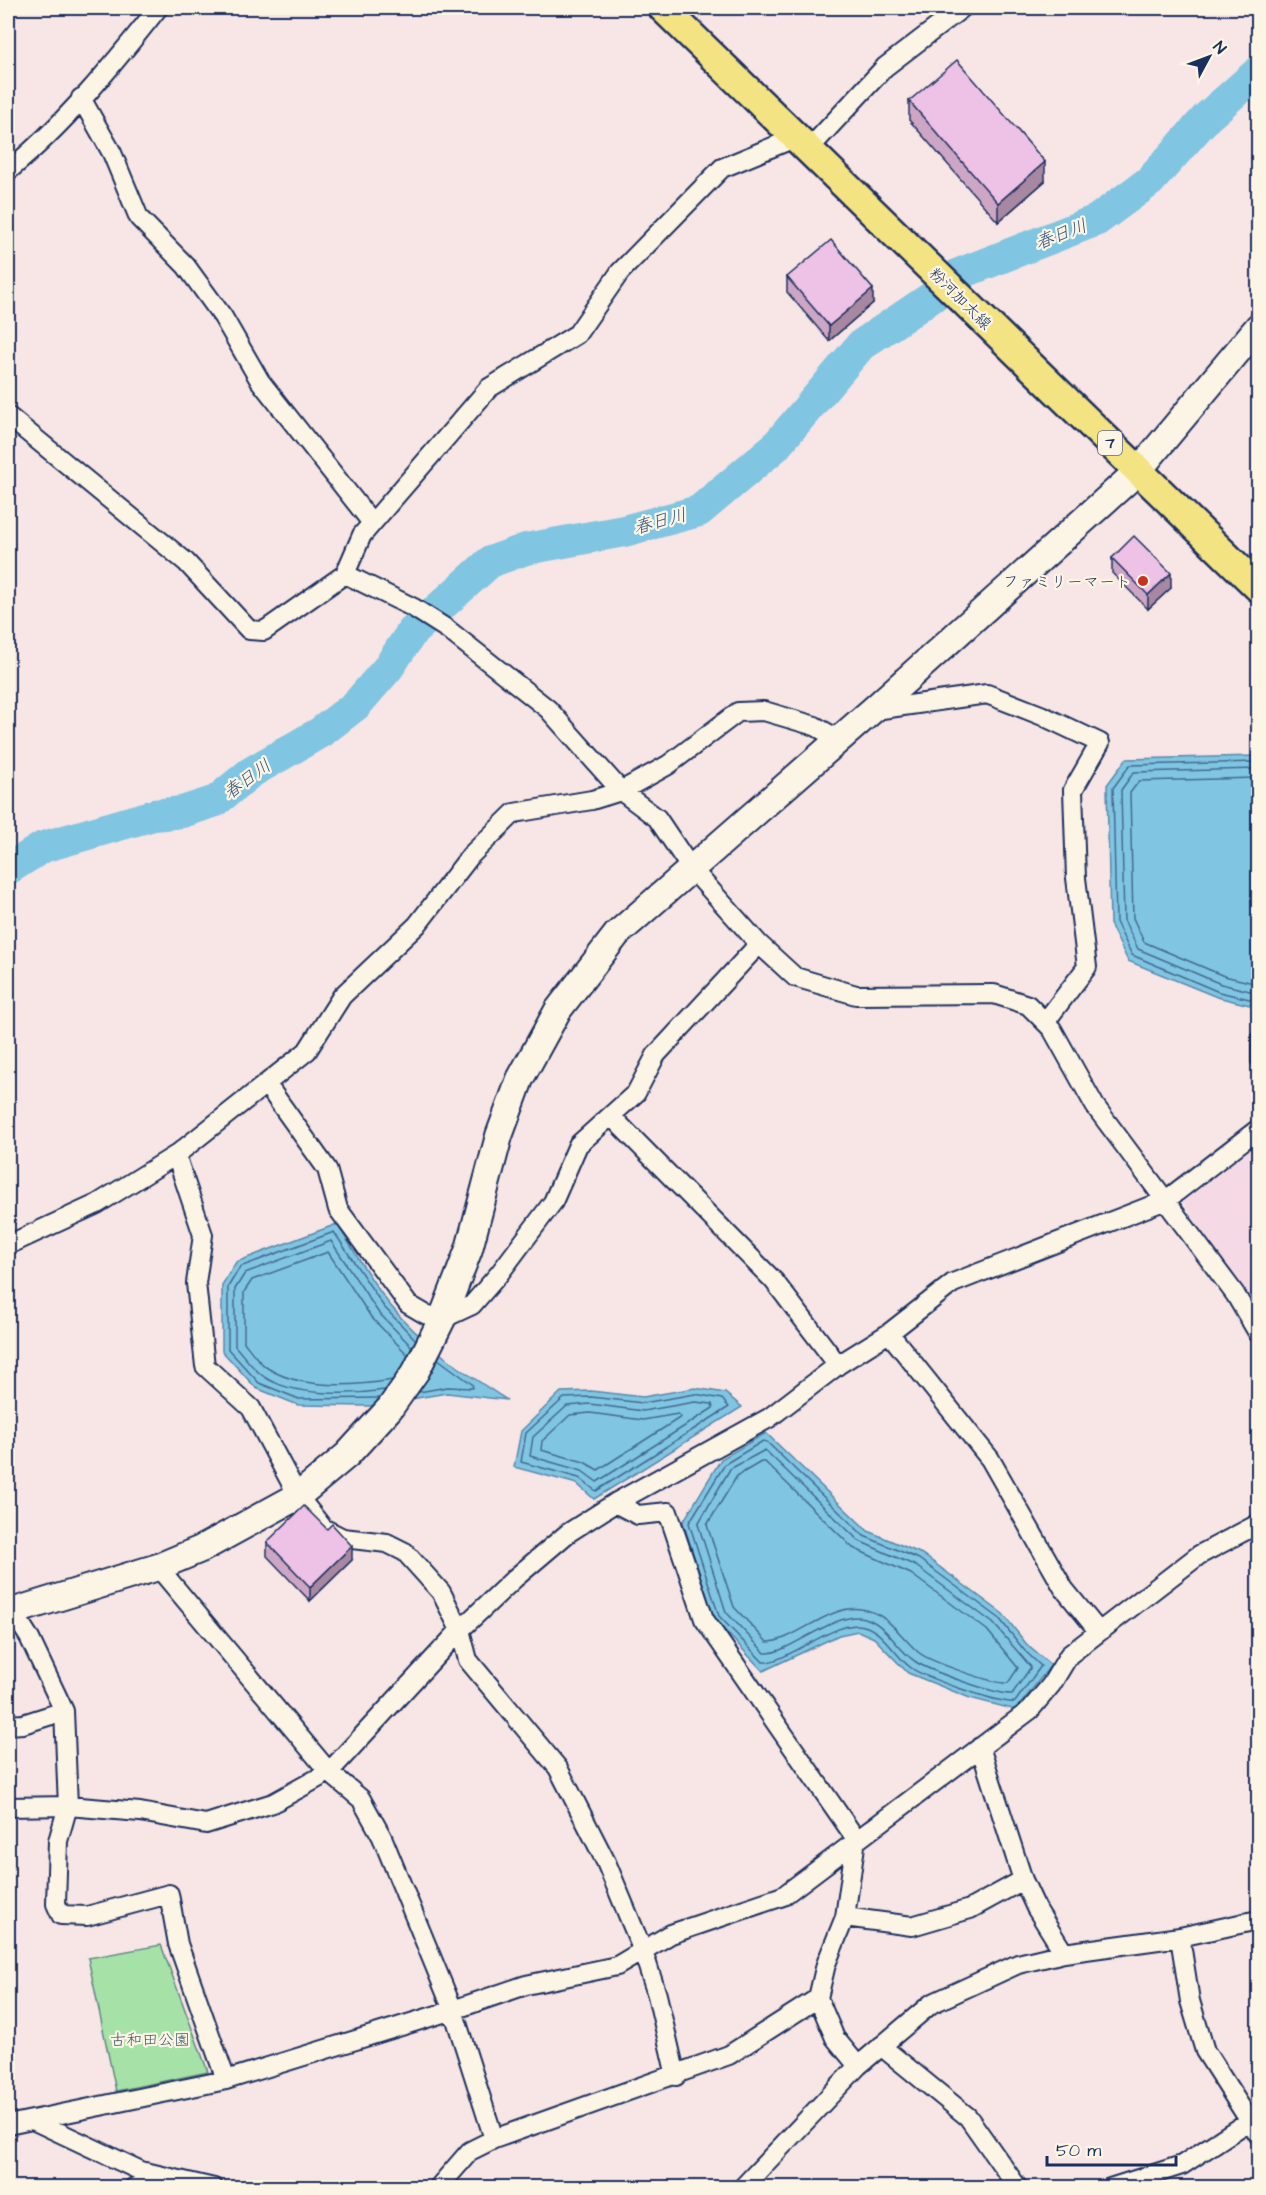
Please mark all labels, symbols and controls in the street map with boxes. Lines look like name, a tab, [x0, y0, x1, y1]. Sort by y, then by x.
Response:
north arrow	[1179, 27, 1239, 87]
text: N	[1208, 37, 1231, 59]
water label: 春日川	[1031, 213, 1091, 256]
street label: 粉河加太線	[924, 263, 996, 335]
road number: 7	[1098, 431, 1122, 455]
water label: 春日川	[631, 502, 689, 541]
place label: ファミリーマート	[1003, 571, 1131, 593]
marker: ファミリーマート	[1136, 574, 1150, 588]
water label: 春日川	[218, 753, 276, 805]
park label: 古和田公園	[110, 2029, 190, 2051]
scale bar	[1047, 2129, 1176, 2167]
text: 50 m	[1056, 2138, 1101, 2163]

